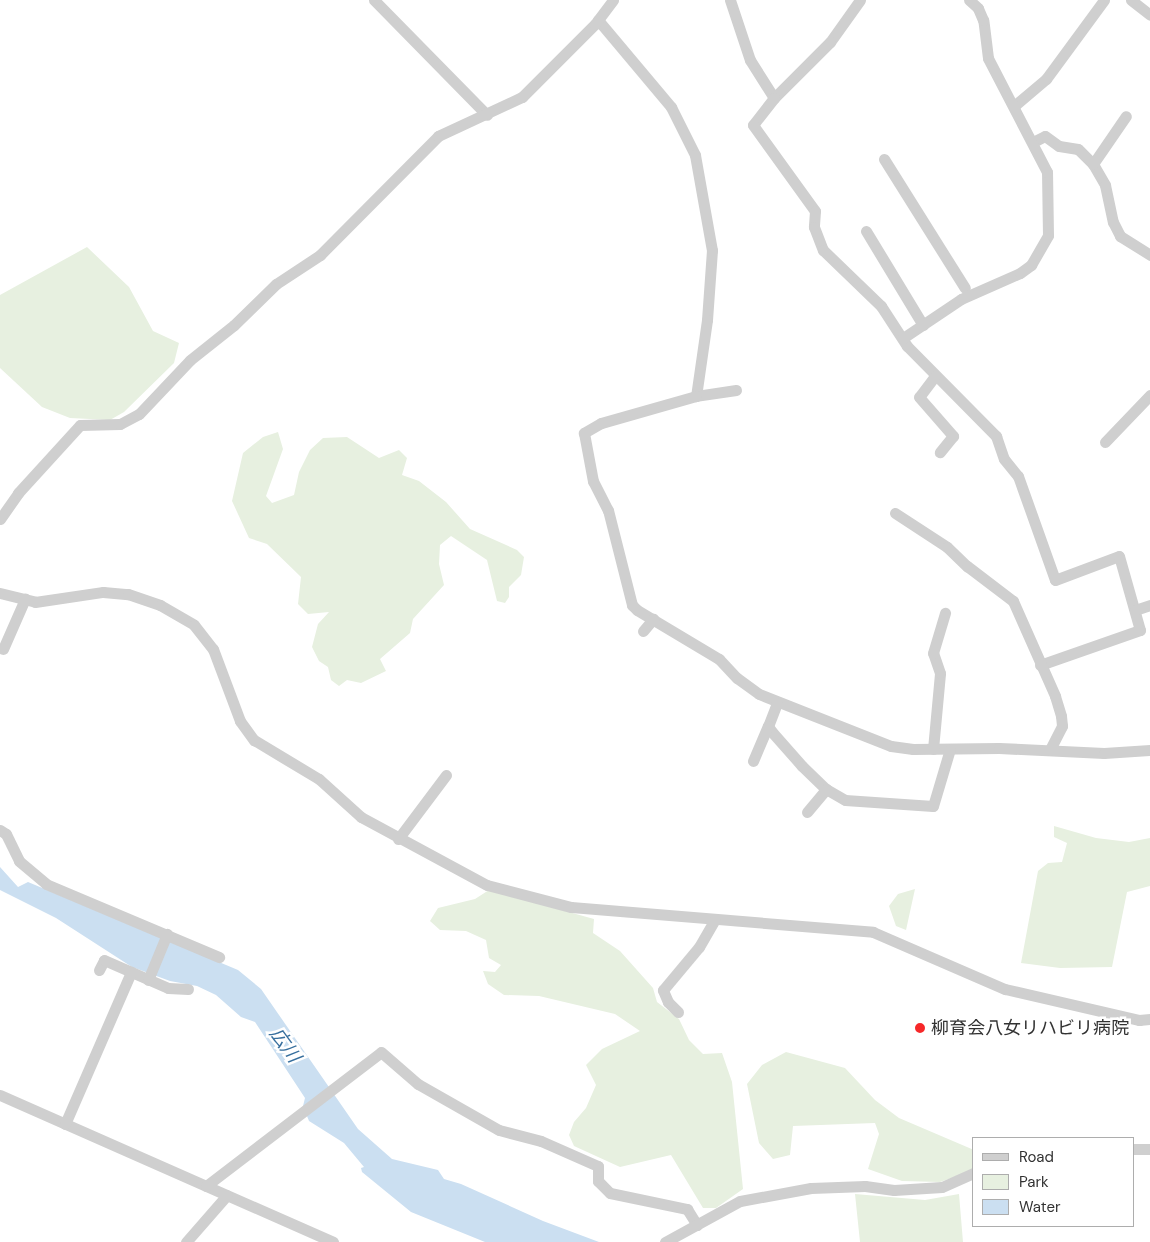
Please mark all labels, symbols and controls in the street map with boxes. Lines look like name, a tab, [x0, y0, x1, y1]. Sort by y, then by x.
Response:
place label: 柳育会八女リハビリ病院	[931, 1017, 1129, 1039]
marker: 柳育会八女リハビリ病院	[913, 1021, 927, 1035]
water label: 広川	[265, 1023, 305, 1067]
legend	[972, 1137, 1135, 1227]
text: Road	[1019, 1147, 1054, 1167]
text: Park	[1019, 1172, 1049, 1192]
text: Water	[1019, 1197, 1060, 1217]

